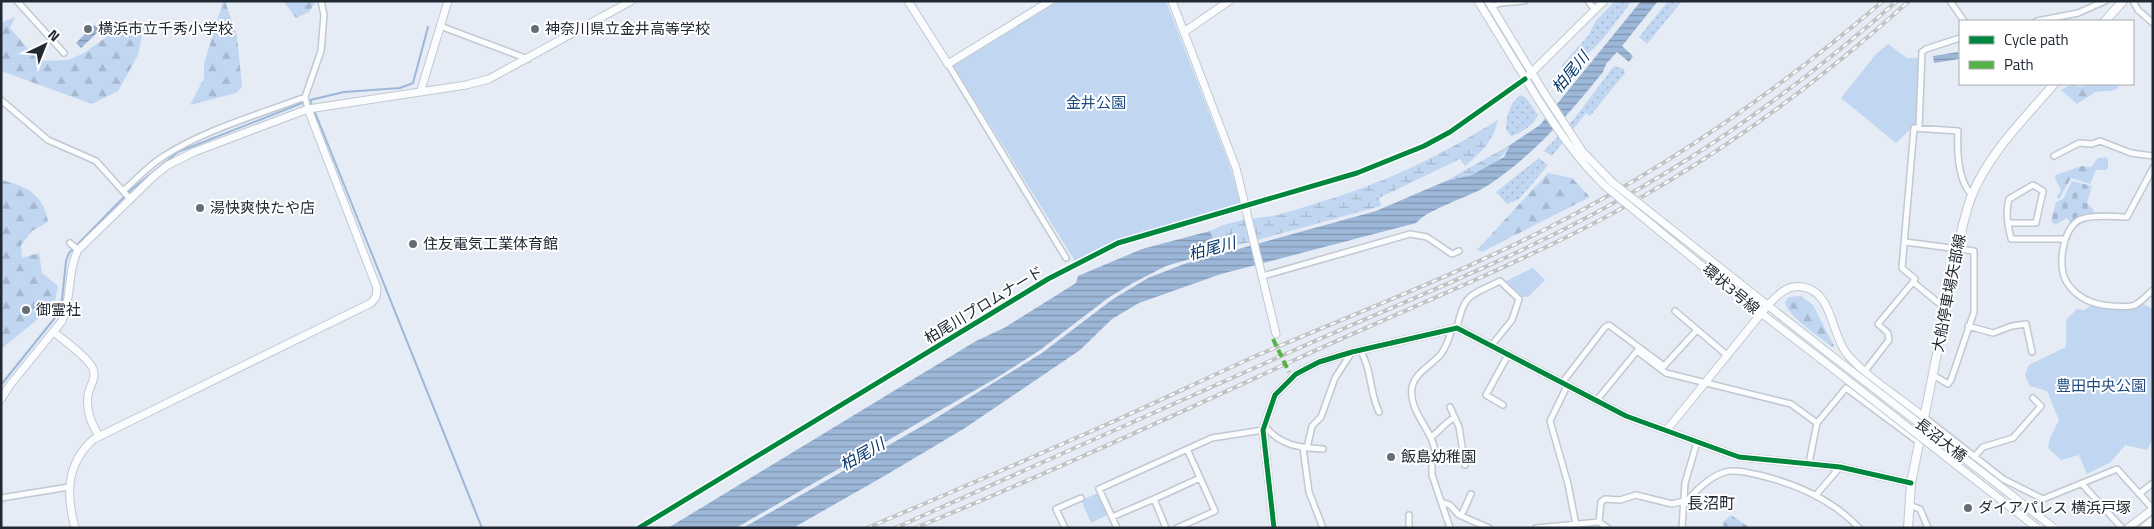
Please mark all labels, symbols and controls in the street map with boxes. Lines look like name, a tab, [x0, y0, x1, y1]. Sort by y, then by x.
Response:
place label: 横浜市立千秀小学校	[98, 17, 233, 40]
place label: 神奈川県立金井高等学校	[545, 17, 710, 40]
north arrow	[20, 20, 70, 70]
legend	[1959, 20, 2134, 85]
marker: 横浜市立千秀小学校	[82, 23, 94, 35]
marker: 神奈川県立金井高等学校	[529, 23, 541, 35]
text: N	[43, 24, 65, 46]
text: Cycle path	[2004, 28, 2069, 51]
water label: 柏尾川	[1545, 44, 1596, 98]
text: Path	[2004, 53, 2034, 76]
park label: 金井公園	[1066, 91, 1126, 114]
place label: 湯快爽快たや店	[210, 196, 315, 219]
marker: 湯快爽快たや店	[194, 202, 206, 214]
water label: 柏尾川	[1186, 230, 1240, 266]
place label: 住友電気工業体育館	[423, 232, 558, 255]
street label: 大船停車場矢部線	[1926, 232, 1971, 354]
marker: 住友電気工業体育館	[407, 238, 419, 250]
street label: 環状3号線	[1698, 258, 1765, 319]
street label: 柏尾川プロムナード	[920, 260, 1048, 349]
place label: 御霊社	[36, 298, 81, 321]
marker: 御霊社	[20, 304, 32, 316]
park label: 豊田中央公園	[2056, 374, 2146, 397]
street label: 長沼大橋	[1911, 412, 1972, 467]
water label: 柏尾川	[835, 431, 891, 476]
place label: 飯島幼稚園	[1401, 445, 1476, 468]
marker: 飯島幼稚園	[1385, 451, 1397, 463]
district label: 長沼町	[1687, 491, 1735, 515]
place label: ダイアパレス 横浜戸塚	[1978, 496, 2131, 519]
marker: ダイアパレス 横浜戸塚	[1962, 502, 1974, 514]

